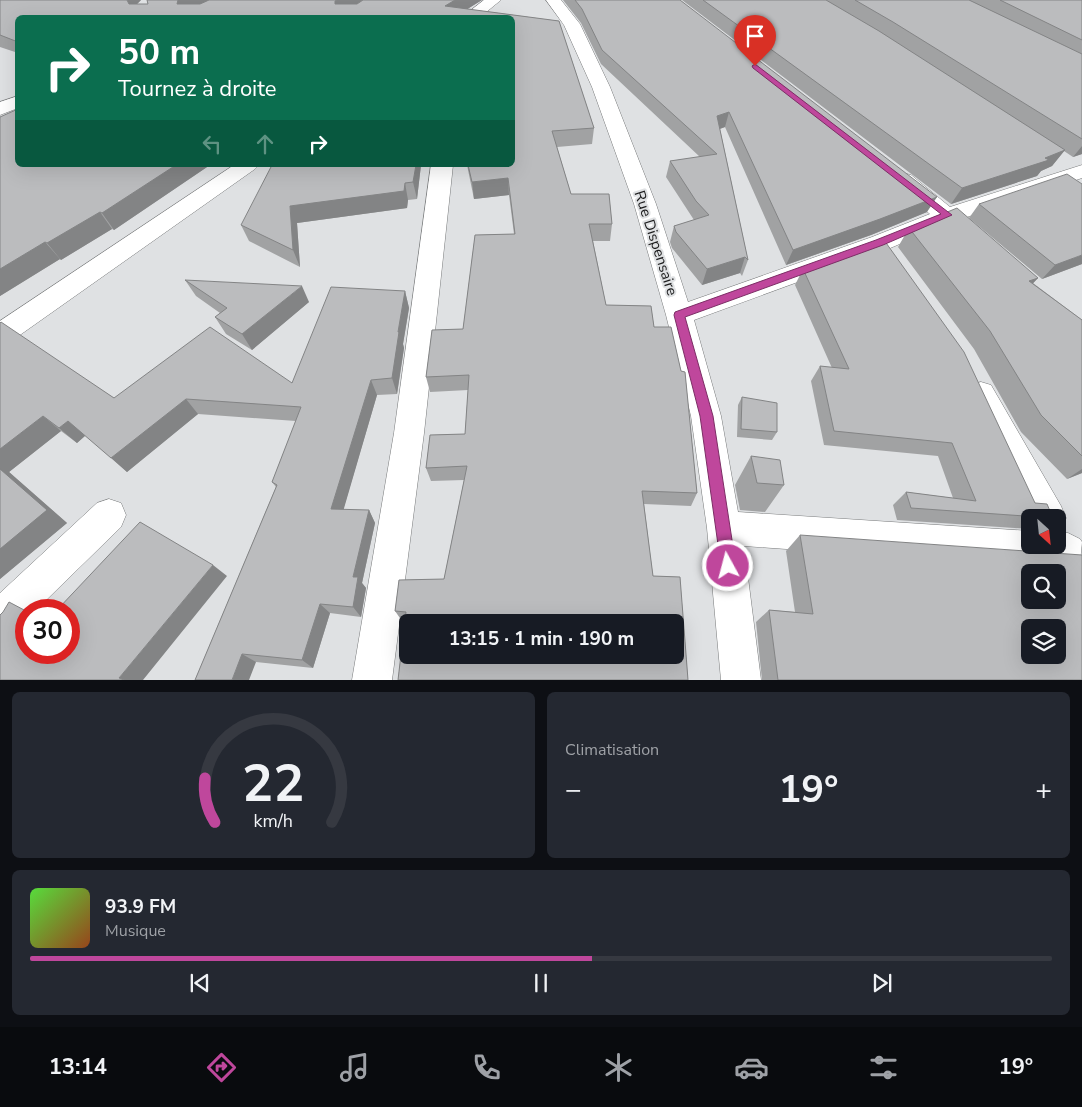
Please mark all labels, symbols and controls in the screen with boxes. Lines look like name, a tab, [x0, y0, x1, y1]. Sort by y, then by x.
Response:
pin	[734, 15, 776, 66]
icon: arrive	[741, 22, 769, 50]
text: 50 m	[118, 29, 200, 76]
icon: right	[35, 35, 100, 100]
text: Tournez à droite	[118, 74, 277, 104]
icon: left	[198, 130, 226, 158]
icon: ahead	[251, 130, 279, 158]
icon: right	[304, 130, 332, 158]
street label: Rue Dispensaire	[630, 188, 682, 298]
north arrow	[1021, 509, 1066, 554]
map controls	[1021, 509, 1066, 664]
position arrow	[701, 539, 753, 591]
button: search	[1021, 564, 1066, 609]
speed limit sign: 30	[15, 599, 80, 664]
button: layers	[1021, 619, 1066, 664]
text: 13:15 · 1 min · 190 m	[449, 626, 634, 652]
text: Climatisation	[565, 739, 659, 761]
text: 22	[242, 748, 305, 819]
text: 19°	[778, 764, 839, 815]
text: −	[565, 771, 582, 809]
text: +	[1035, 771, 1052, 809]
text: km/h	[254, 809, 293, 833]
text: 93.9 FM	[105, 894, 176, 920]
text: Musique	[105, 920, 166, 942]
icon: previous	[186, 969, 214, 997]
icon: pause	[527, 969, 555, 997]
icon: next	[868, 969, 896, 997]
icon: directions	[204, 1050, 239, 1085]
icon: music	[337, 1050, 372, 1085]
icon: phone	[469, 1050, 504, 1085]
icon: climate	[601, 1050, 636, 1085]
icon: car	[734, 1050, 769, 1085]
icon: filters	[866, 1050, 901, 1085]
text: 13:14	[49, 1052, 107, 1082]
text: 19°	[998, 1052, 1033, 1082]

